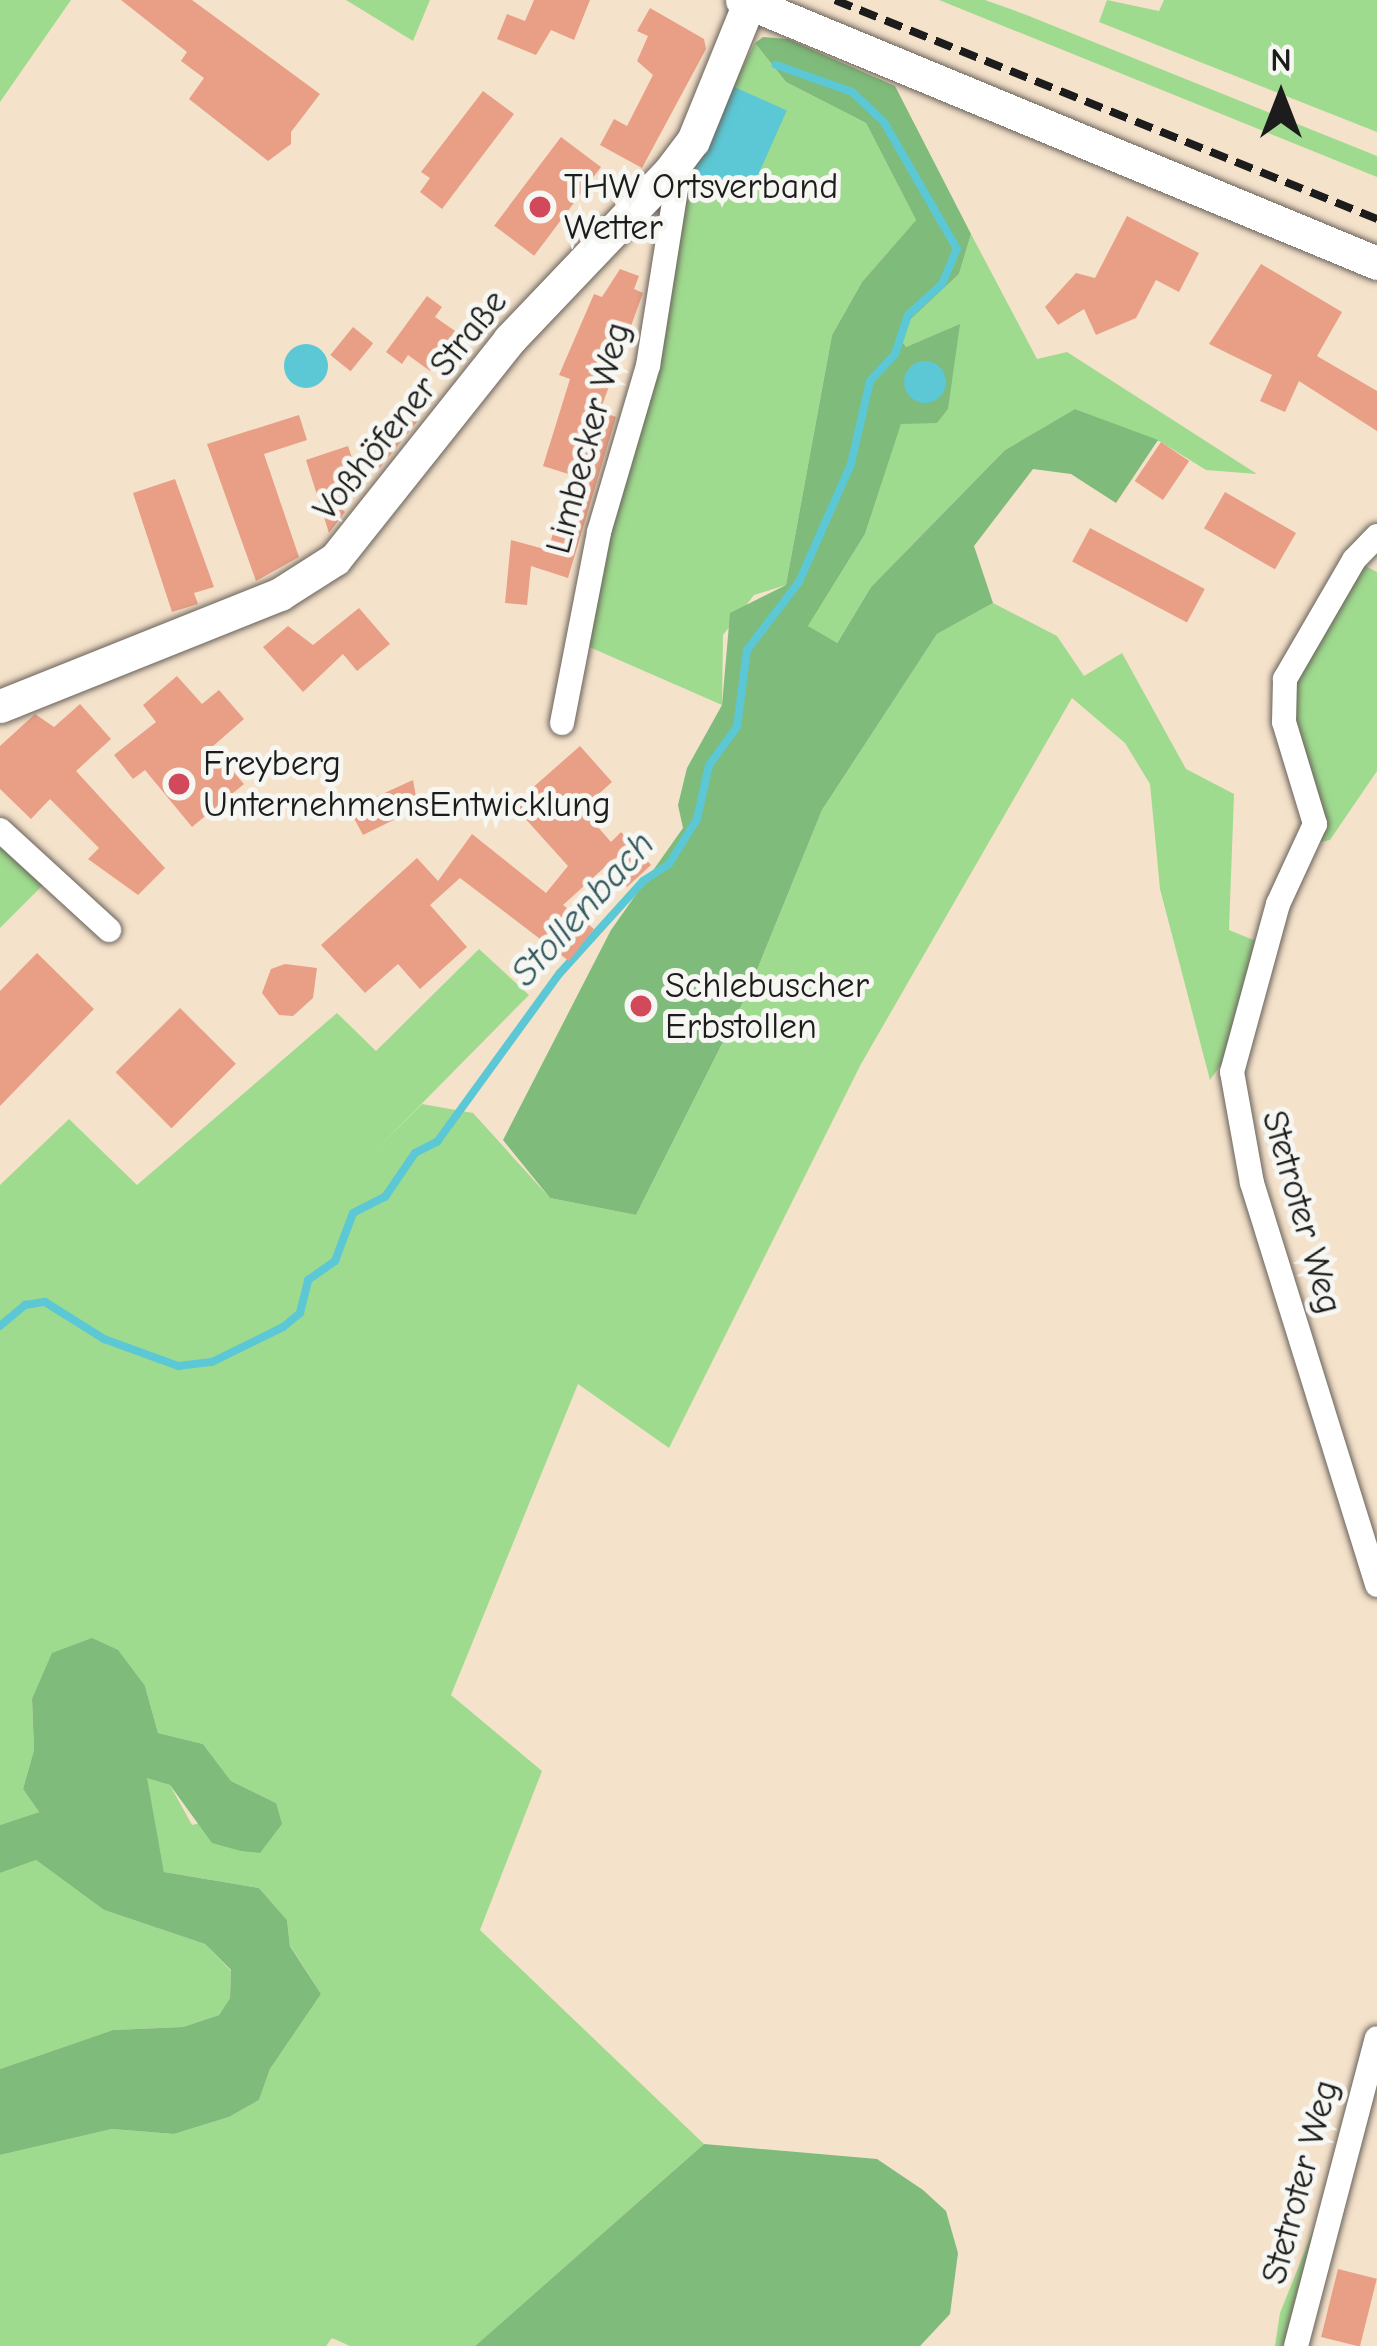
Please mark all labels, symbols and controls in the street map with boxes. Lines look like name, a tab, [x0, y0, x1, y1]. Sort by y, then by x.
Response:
north arrow	[1221, 36, 1341, 156]
text: N	[1270, 41, 1292, 79]
place label: THW Ortsverband Wetter	[564, 164, 838, 249]
marker: THW Ortsverband Wetter	[527, 194, 553, 220]
street label: Voßhöfener Straße	[304, 281, 516, 529]
street label: Limbecker Weg	[536, 318, 640, 558]
place label: Freyberg UnternehmensEntwicklung	[203, 741, 611, 826]
marker: Freyberg UnternehmensEntwicklung	[166, 771, 192, 797]
water label: Stollenbach	[501, 822, 665, 996]
place label: Schlebuscher Erbstollen	[665, 963, 869, 1048]
marker: Schlebuscher Erbstollen	[628, 993, 654, 1019]
street label: Stetroter Weg	[1252, 1105, 1352, 1319]
street label: Stetroter Weg	[1252, 2075, 1348, 2289]

